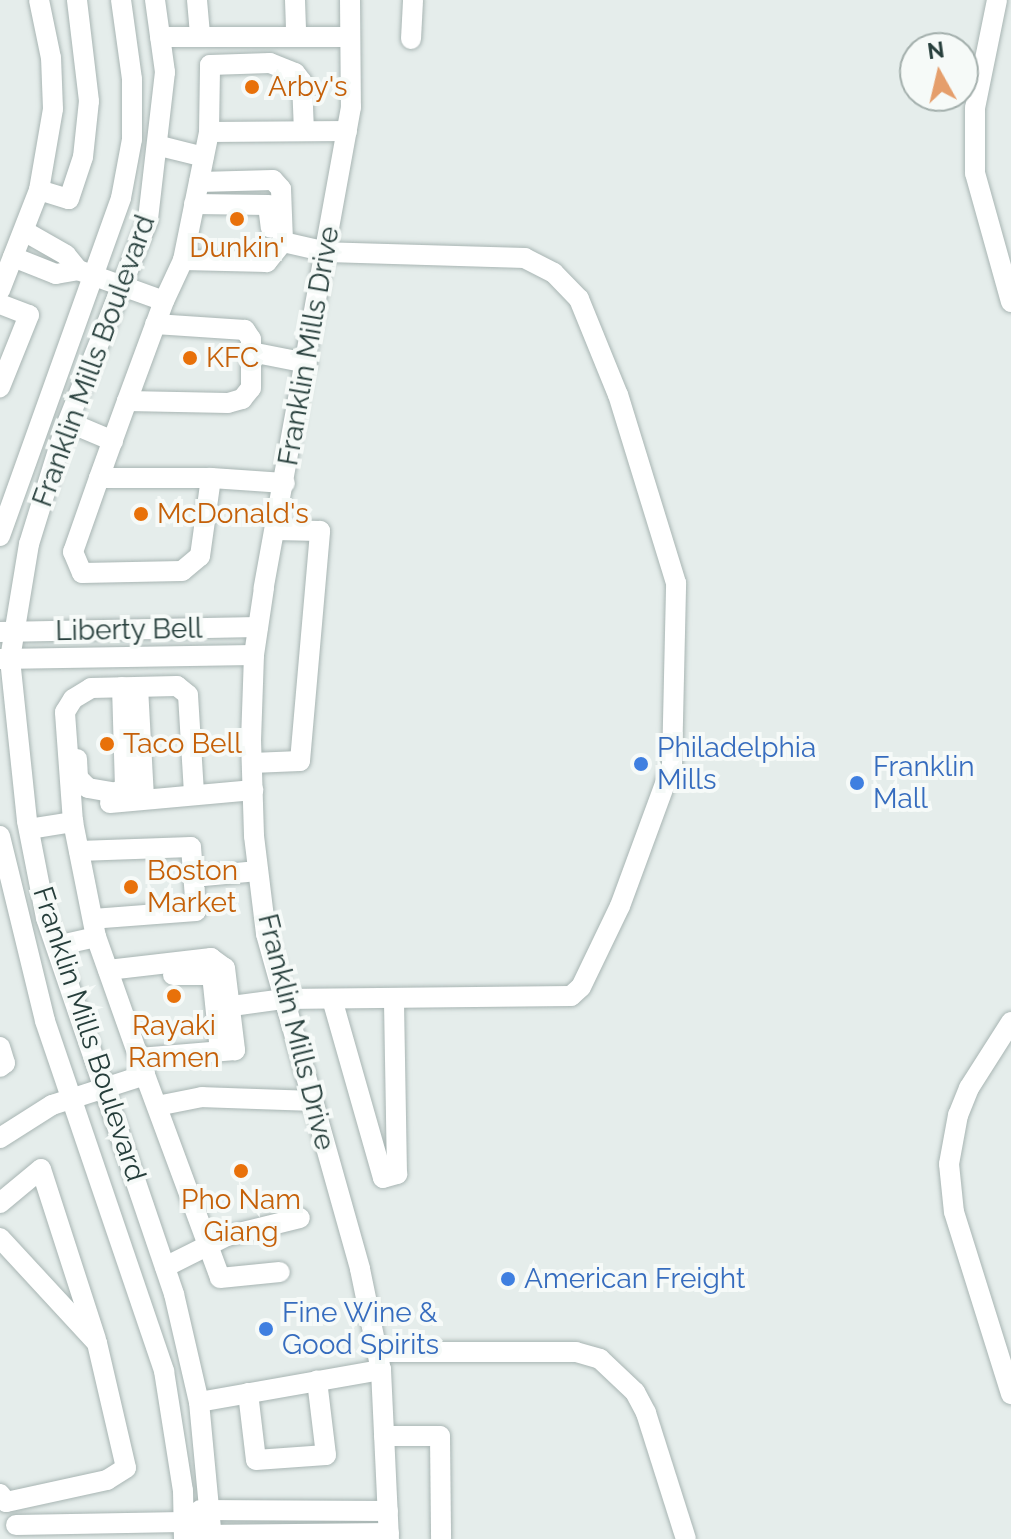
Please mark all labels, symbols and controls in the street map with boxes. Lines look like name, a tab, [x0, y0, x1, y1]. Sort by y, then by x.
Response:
north arrow	[899, 32, 979, 112]
text: N	[926, 36, 946, 64]
place label: Arby's	[268, 70, 347, 104]
marker: Arby's	[243, 78, 261, 96]
marker: Dunkin'	[228, 210, 246, 228]
street label: Franklin Mills Boulevard	[26, 211, 162, 511]
street label: Franklin Mills Drive	[271, 224, 347, 468]
place label: Dunkin'	[189, 231, 285, 265]
place label: KFC	[206, 341, 259, 375]
marker: KFC	[181, 349, 199, 367]
place label: McDonald's	[157, 497, 309, 531]
marker: McDonald's	[132, 505, 150, 523]
street label: Liberty Bell	[55, 612, 203, 648]
place label: Taco Bell	[123, 727, 242, 761]
place label: Philadelphia Mills	[657, 731, 816, 797]
marker: Taco Bell	[98, 735, 116, 753]
place label: Franklin Mall	[873, 750, 975, 816]
marker: Philadelphia Mills	[632, 755, 650, 773]
marker: Franklin Mall	[848, 774, 866, 792]
place label: Boston Market	[147, 854, 238, 920]
marker: Boston Market	[122, 878, 140, 896]
street label: Franklin Mills Boulevard	[25, 883, 153, 1185]
street label: Franklin Mills Drive	[250, 910, 342, 1154]
marker: Rayaki Ramen	[165, 987, 183, 1005]
place label: Rayaki Ramen	[128, 1009, 220, 1075]
marker: Pho Nam Giang	[232, 1162, 250, 1180]
place label: Pho Nam Giang	[181, 1183, 301, 1249]
place label: American Freight	[524, 1262, 745, 1296]
marker: American Freight	[499, 1270, 517, 1288]
place label: Fine Wine & Good Spirits	[282, 1296, 439, 1362]
marker: Fine Wine & Good Spirits	[257, 1320, 275, 1338]

